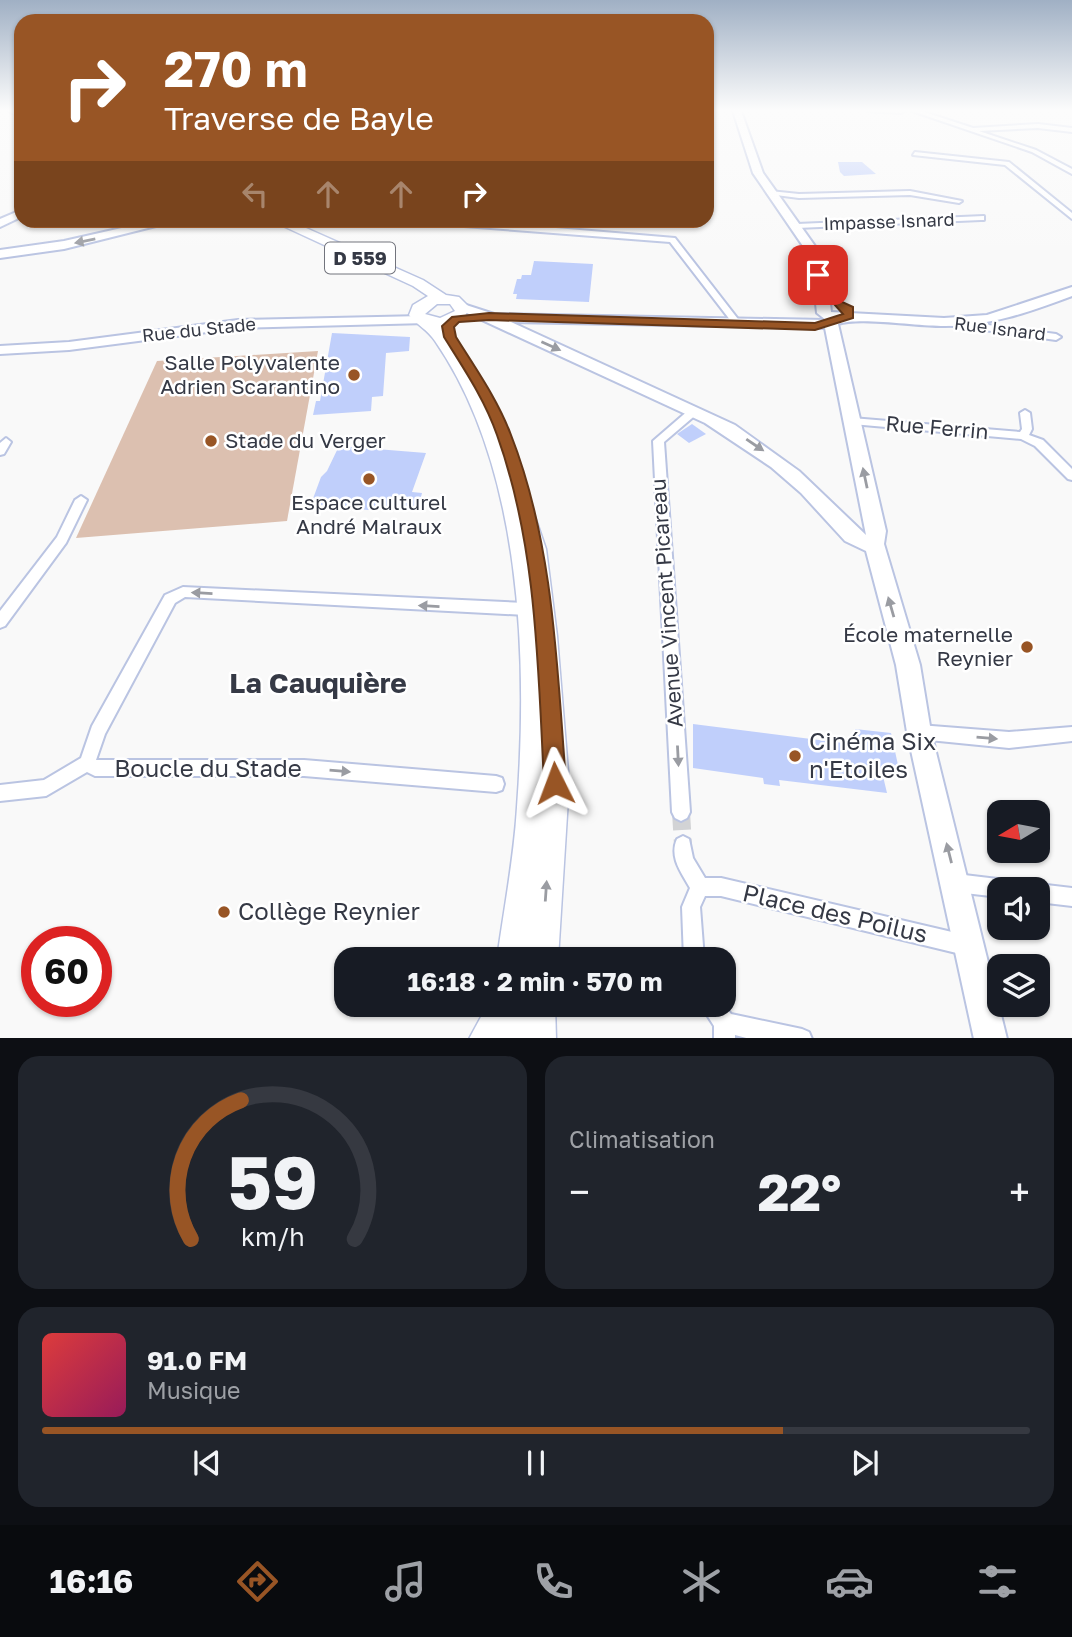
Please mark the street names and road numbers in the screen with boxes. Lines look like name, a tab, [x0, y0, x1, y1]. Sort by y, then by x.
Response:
street label: Impasse Isnard	[823, 208, 955, 234]
road number: D 559	[325, 242, 395, 274]
street label: Rue Isnard	[953, 311, 1047, 345]
street label: Rue du Stade	[141, 312, 257, 346]
street label: Rue Ferrin	[884, 410, 990, 444]
street label: Avenue Vincent Picareau	[644, 478, 688, 728]
street label: Boucle du Stade	[114, 753, 302, 782]
street label: Place des Poilus	[740, 877, 930, 948]

